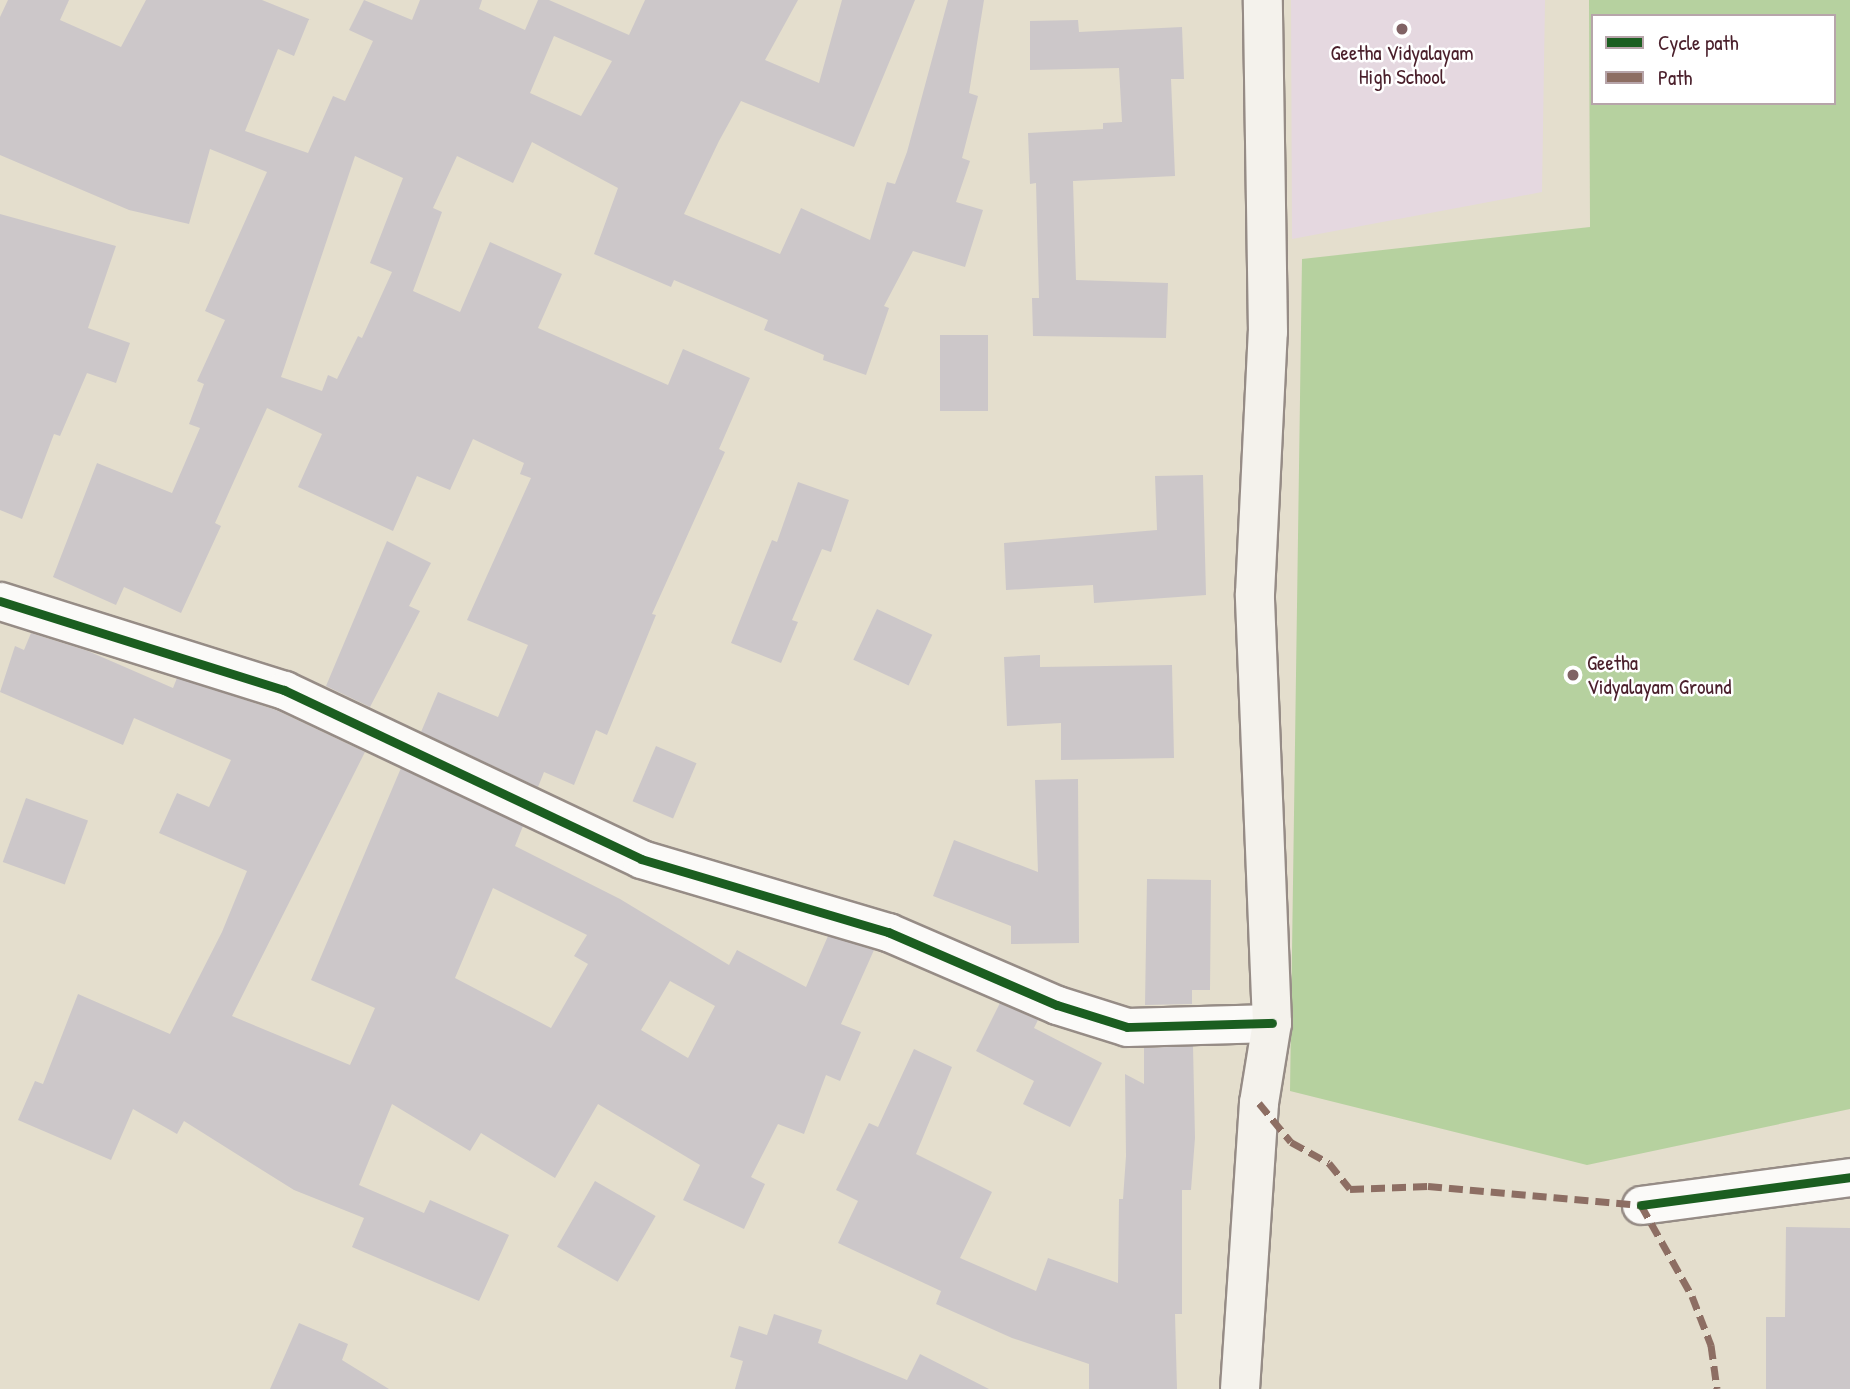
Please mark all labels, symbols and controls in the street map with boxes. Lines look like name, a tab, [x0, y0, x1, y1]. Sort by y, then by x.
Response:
legend	[1591, 14, 1836, 105]
marker: Geetha Vidyalayam High School	[1394, 21, 1410, 37]
text: Cycle path	[1658, 28, 1739, 57]
place label: Geetha Vidyalayam High School	[1331, 40, 1473, 90]
text: Path	[1658, 63, 1692, 92]
place label: Geetha Vidyalayam Ground	[1587, 650, 1732, 700]
marker: Geetha Vidyalayam Ground	[1565, 667, 1581, 683]

